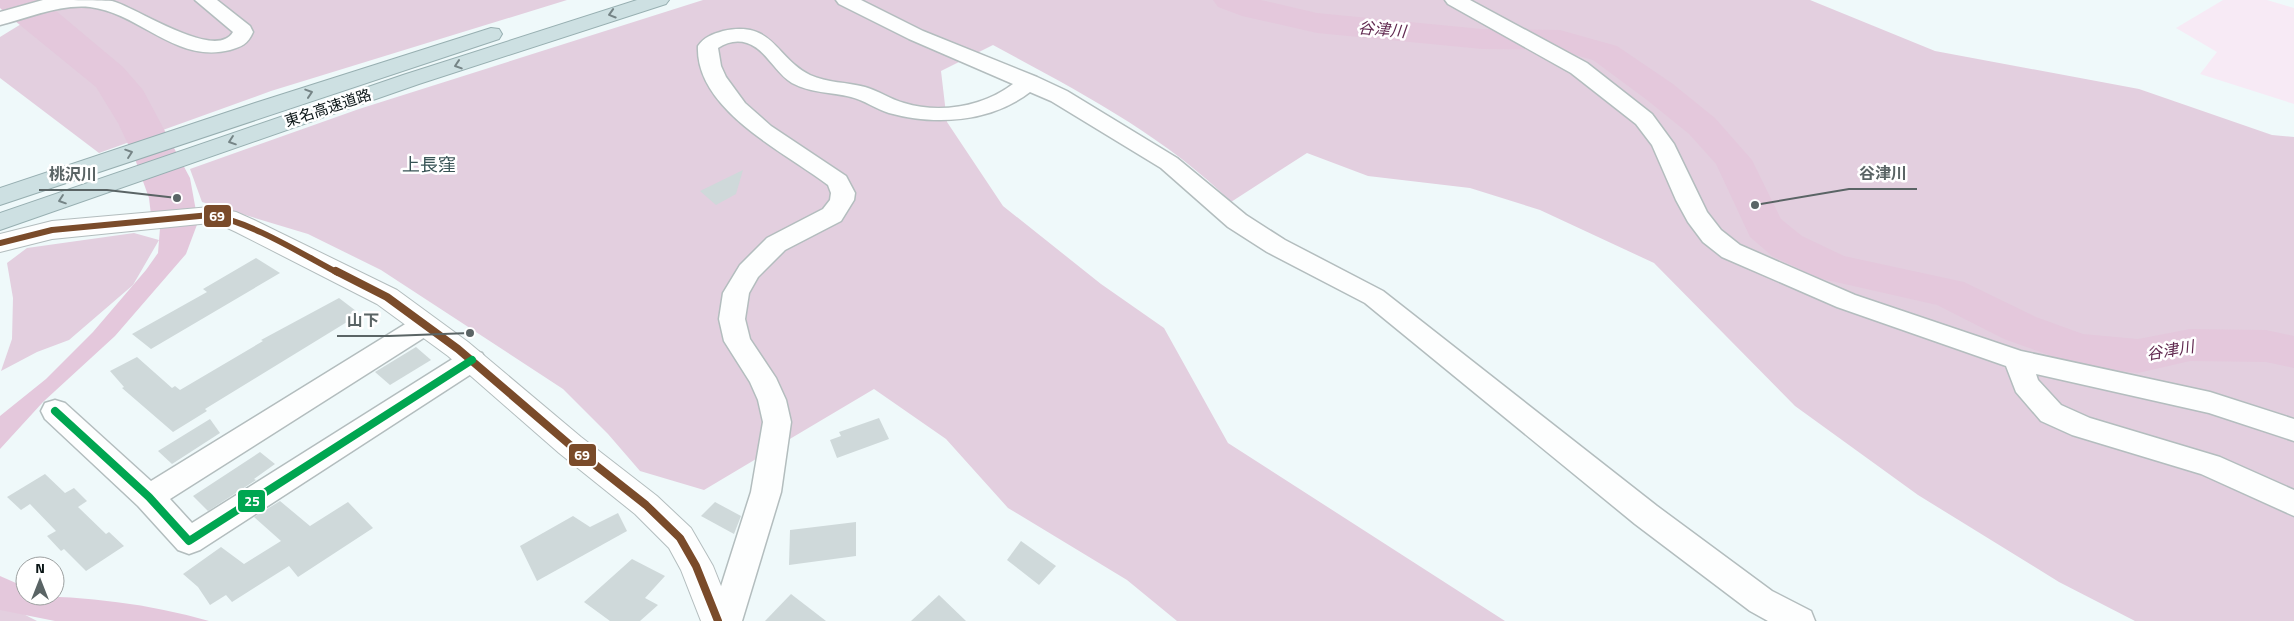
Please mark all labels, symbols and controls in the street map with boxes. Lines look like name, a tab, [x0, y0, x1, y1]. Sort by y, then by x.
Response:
one-way arrow	[608, 9, 617, 19]
water label: 谷津川	[1357, 15, 1409, 43]
one-way arrow	[454, 59, 462, 69]
street label: 東名高速道路	[281, 83, 374, 132]
one-way arrow	[305, 88, 313, 98]
one-way arrow	[228, 135, 236, 145]
one-way arrow	[124, 149, 133, 159]
district label: 上長窪	[402, 151, 456, 178]
callout: 谷津川	[1849, 158, 1917, 189]
callout: 桃沢川	[39, 159, 107, 190]
text: 谷津川	[1859, 161, 1907, 185]
text: 桃沢川	[49, 162, 97, 186]
one-way arrow	[58, 195, 66, 205]
line badge: 69	[203, 204, 232, 228]
text: 69	[209, 205, 225, 226]
callout: 山下	[337, 305, 389, 336]
text: 山下	[347, 308, 379, 332]
water label: 谷津川	[2144, 334, 2198, 366]
line badge: 69	[568, 443, 597, 467]
text: 69	[574, 444, 590, 465]
line badge: 25	[237, 489, 266, 513]
text: 25	[244, 490, 260, 511]
north arrow	[15, 556, 65, 606]
text: N	[35, 557, 45, 578]

